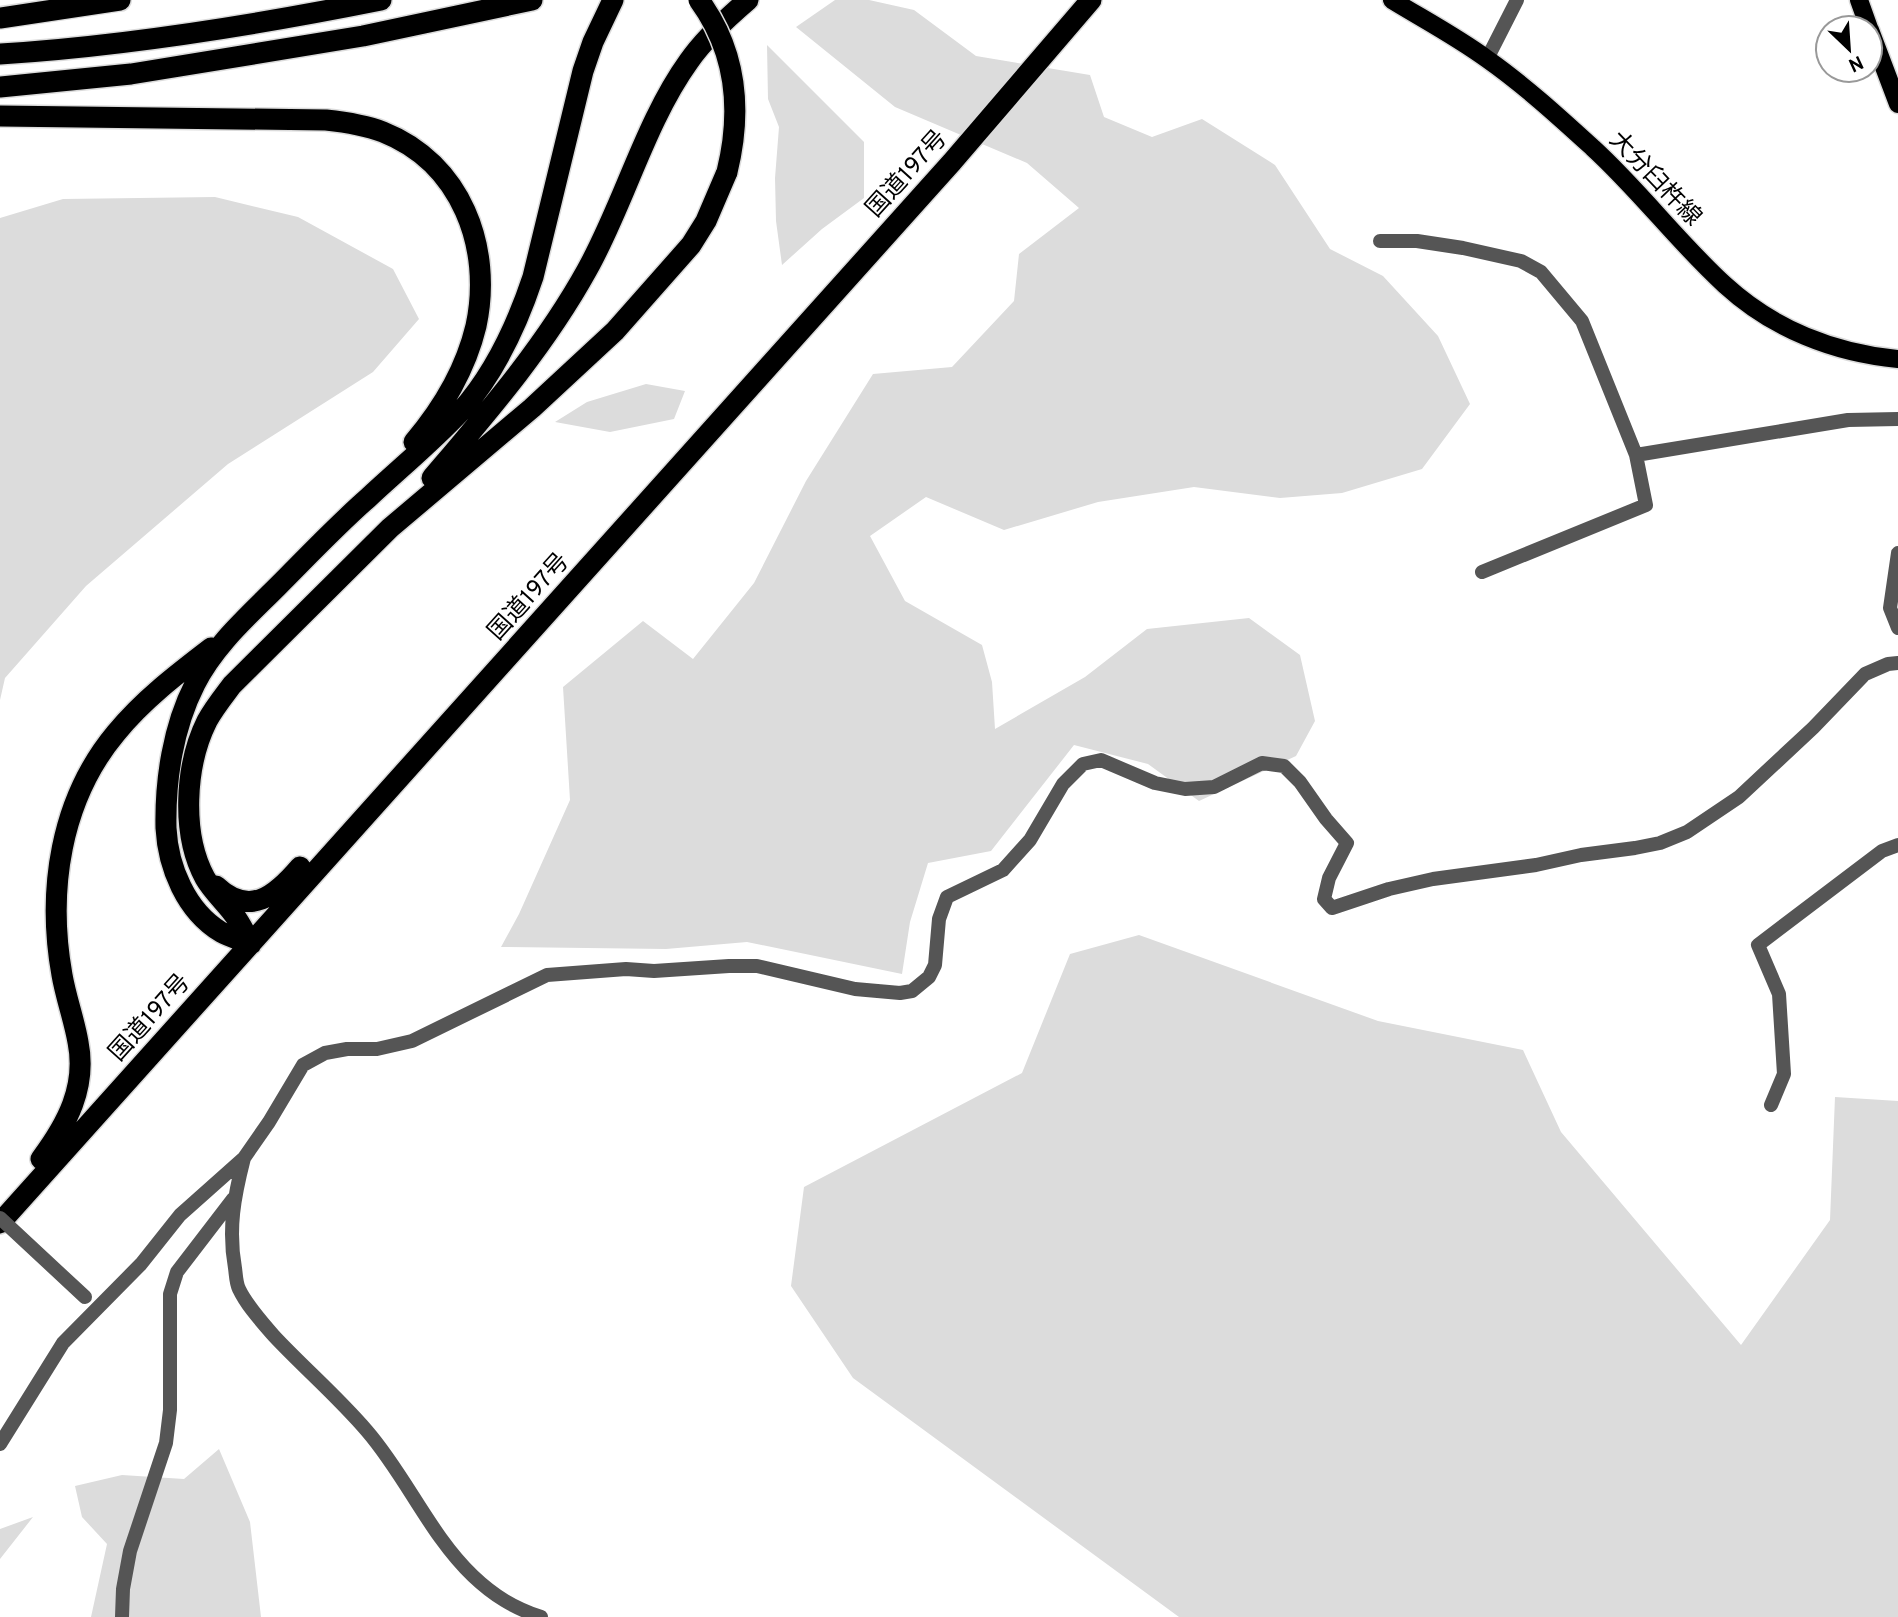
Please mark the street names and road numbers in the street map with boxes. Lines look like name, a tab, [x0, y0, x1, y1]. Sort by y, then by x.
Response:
street label: 国道197号	[861, 125, 954, 224]
street label: 大分臼杵線	[1602, 126, 1707, 233]
street label: 国道197号	[483, 548, 576, 647]
street label: 国道197号	[104, 969, 197, 1068]

